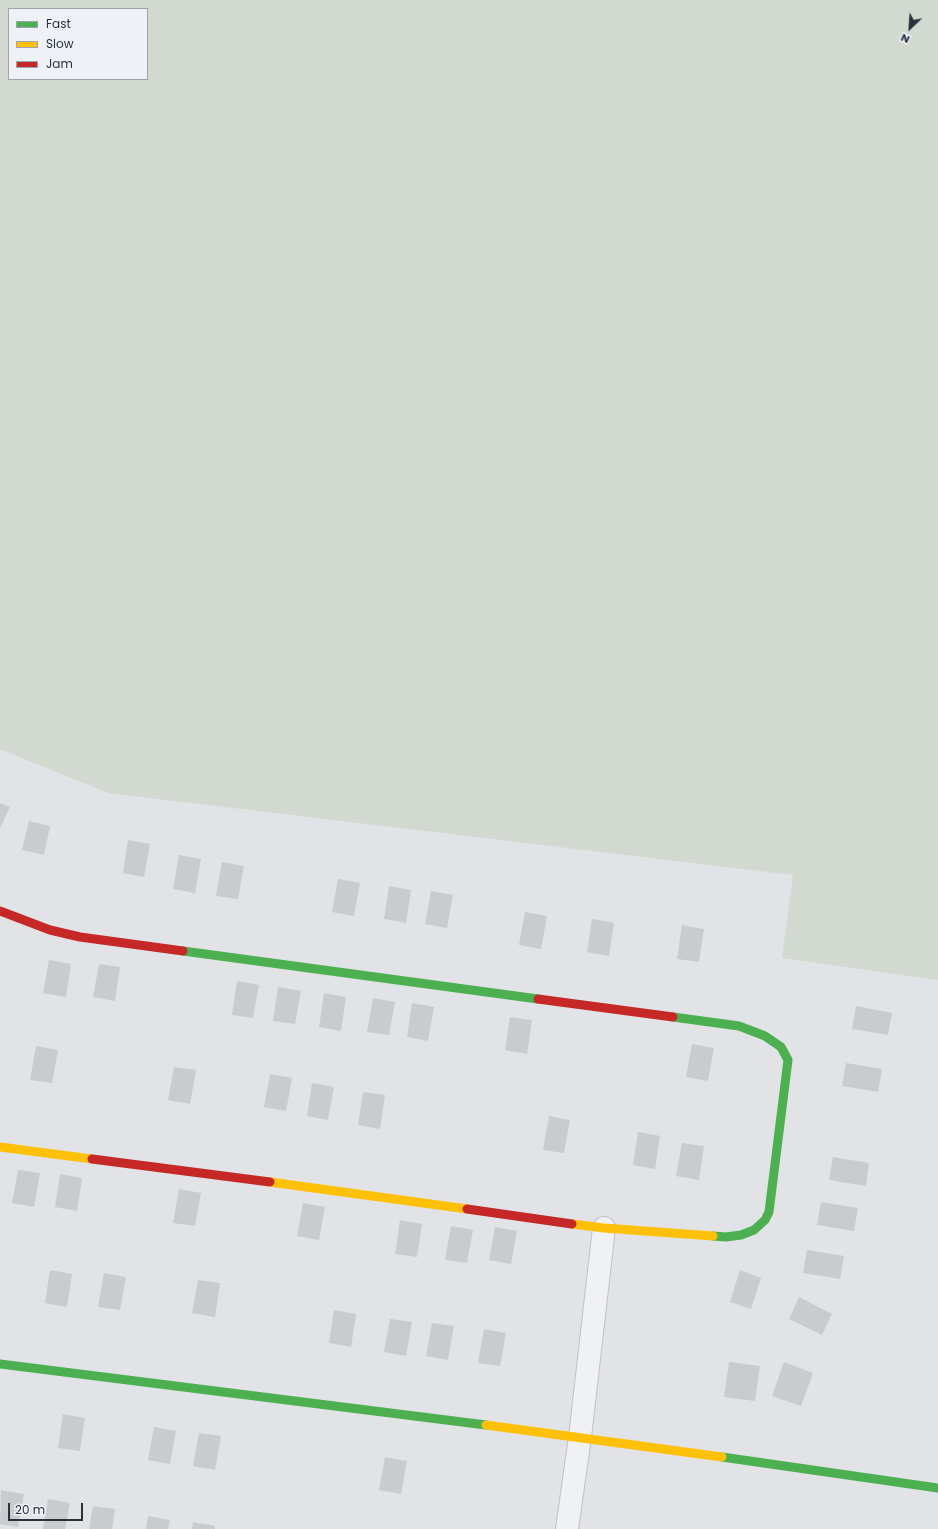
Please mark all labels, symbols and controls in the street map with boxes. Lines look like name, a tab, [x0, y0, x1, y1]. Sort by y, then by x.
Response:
legend	[8, 8, 148, 80]
north arrow	[890, 8, 930, 48]
text: Fast	[46, 15, 71, 32]
text: N	[898, 30, 912, 48]
text: Slow	[46, 35, 74, 52]
text: Jam	[46, 55, 73, 72]
scale bar	[10, 1495, 85, 1521]
text: 20 m	[15, 1501, 45, 1518]

